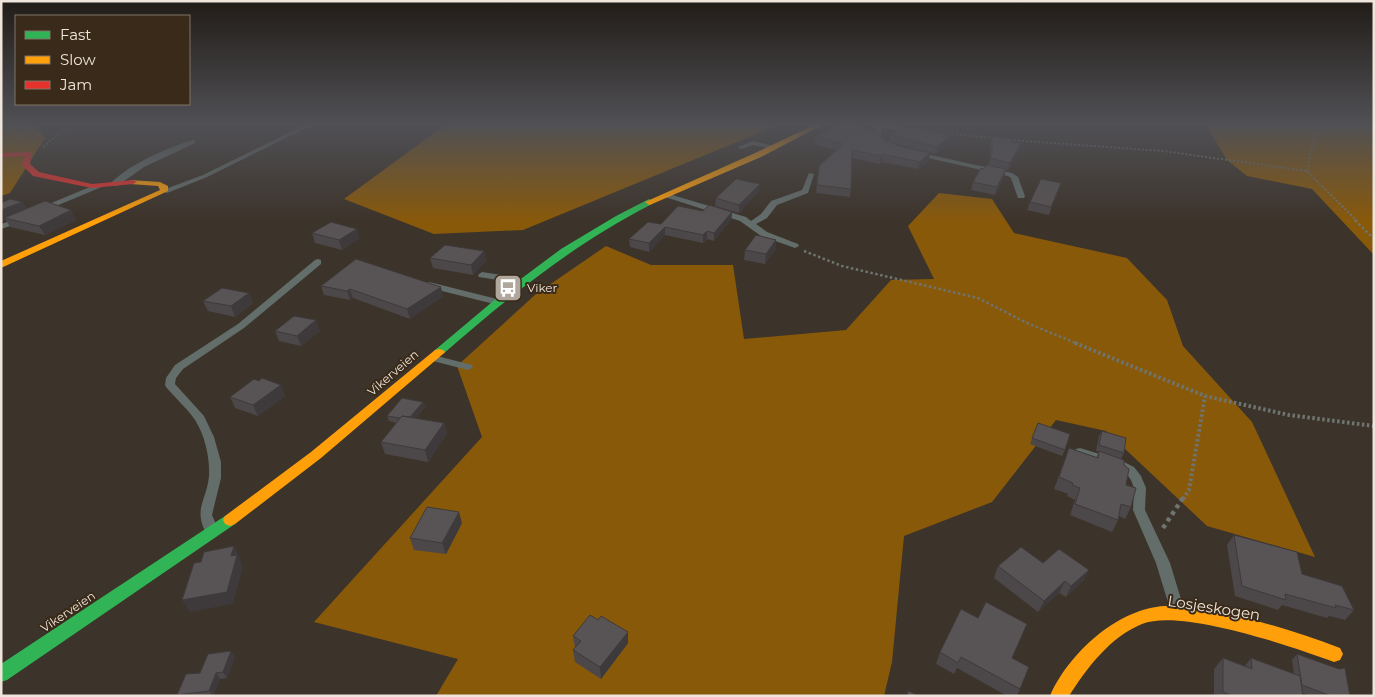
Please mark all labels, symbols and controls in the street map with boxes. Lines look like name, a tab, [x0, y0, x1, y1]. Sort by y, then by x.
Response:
legend	[15, 15, 190, 105]
text: Fast	[60, 25, 91, 44]
text: Slow	[60, 50, 96, 69]
text: Jam	[59, 75, 92, 94]
bus stop icon: Viker	[493, 273, 523, 303]
place label: Viker	[527, 280, 558, 295]
street label: Vikerveien	[364, 346, 421, 399]
street label: Vikerveien	[38, 588, 98, 635]
street label: Losjeskogen	[1166, 591, 1262, 624]

